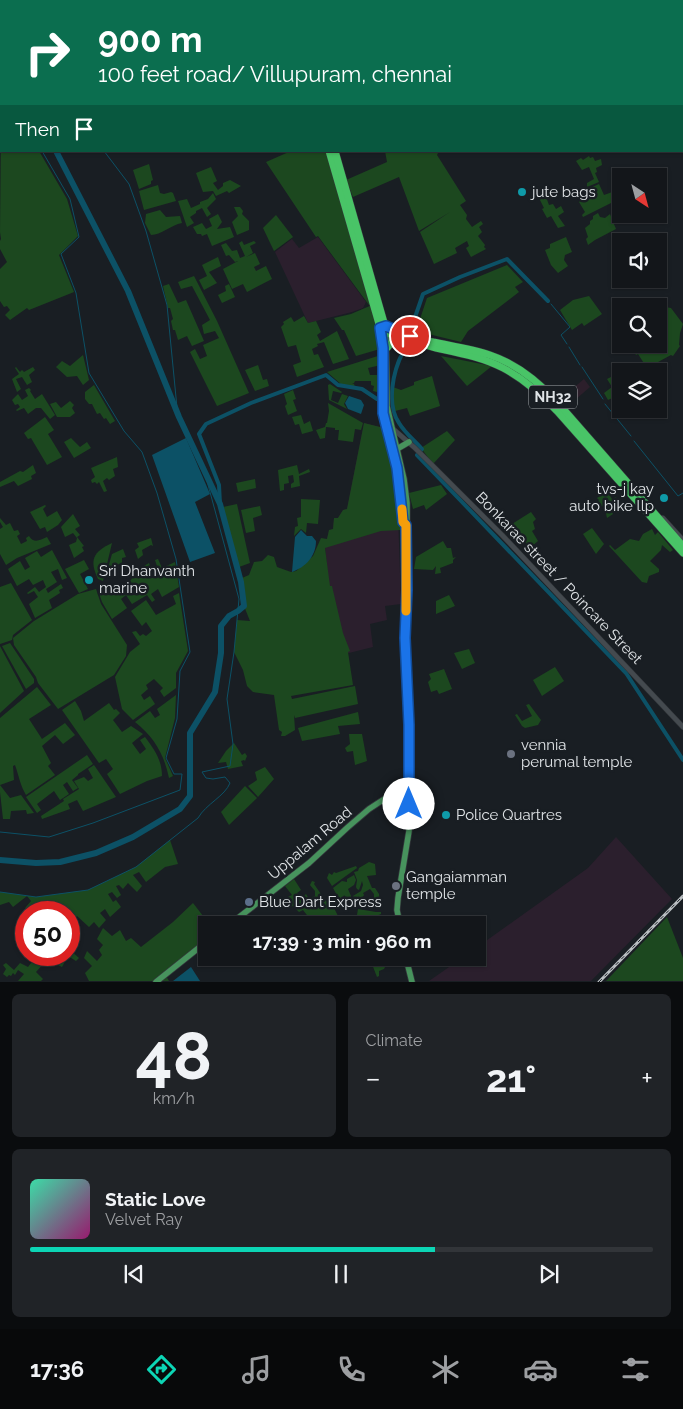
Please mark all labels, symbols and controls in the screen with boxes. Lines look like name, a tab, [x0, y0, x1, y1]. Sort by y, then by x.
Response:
text: 900 m	[98, 19, 203, 60]
icon: right	[15, 20, 80, 85]
text: 100 feet road/ Villupuram, chennai	[98, 61, 452, 87]
icon: arrive	[70, 115, 98, 143]
text: Then	[15, 118, 60, 140]
north arrow	[612, 168, 668, 222]
map controls	[612, 168, 667, 418]
place label: jute bags	[530, 183, 596, 201]
marker: jute bags	[516, 186, 528, 198]
button: sound	[612, 233, 667, 288]
button: search	[612, 298, 667, 353]
pin	[389, 315, 431, 357]
icon: arrive	[396, 322, 424, 350]
button: layers	[612, 363, 667, 418]
road number: NH32	[529, 386, 577, 408]
place label: tvs-j kay auto bike llp	[569, 480, 654, 515]
street label: Bonkarae street / Poincare Street	[472, 488, 646, 668]
marker: tvs-j kay auto bike llp	[658, 492, 670, 504]
place label: Sri Dhanvanth marine	[99, 562, 195, 597]
marker: Sri Dhanvanth marine	[83, 574, 95, 586]
place label: vennia perumal temple	[521, 736, 632, 771]
marker: vennia perumal temple	[505, 748, 517, 760]
position arrow	[382, 777, 434, 829]
street label: Uppalam Road	[264, 803, 356, 883]
place label: Police Quartres	[456, 806, 562, 824]
marker: Police Quartres	[440, 809, 452, 821]
place label: Gangaiamman temple	[406, 868, 507, 903]
marker: Gangaiamman temple	[390, 880, 402, 892]
place label: Blue Dart Express	[259, 893, 382, 911]
marker: Blue Dart Express	[243, 896, 255, 908]
speed limit sign: 50	[15, 901, 80, 966]
text: 17:39 · 3 min · 960 m	[252, 930, 432, 952]
text: 48	[136, 1018, 212, 1094]
text: Climate	[366, 1031, 422, 1050]
text: 21°	[486, 1056, 536, 1101]
text: −	[366, 1062, 381, 1095]
text: +	[641, 1062, 653, 1095]
text: km/h	[153, 1089, 195, 1108]
text: Static Love	[105, 1188, 206, 1210]
text: Velvet Ray	[105, 1210, 183, 1229]
icon: previous	[120, 1260, 148, 1288]
icon: pause	[327, 1260, 355, 1288]
icon: next	[535, 1260, 563, 1288]
icon: directions	[144, 1352, 179, 1387]
icon: music	[239, 1352, 274, 1387]
icon: phone	[334, 1352, 369, 1387]
icon: climate	[428, 1352, 463, 1387]
icon: car	[523, 1352, 558, 1387]
icon: filters	[618, 1352, 653, 1387]
text: 17:36	[30, 1356, 84, 1382]

